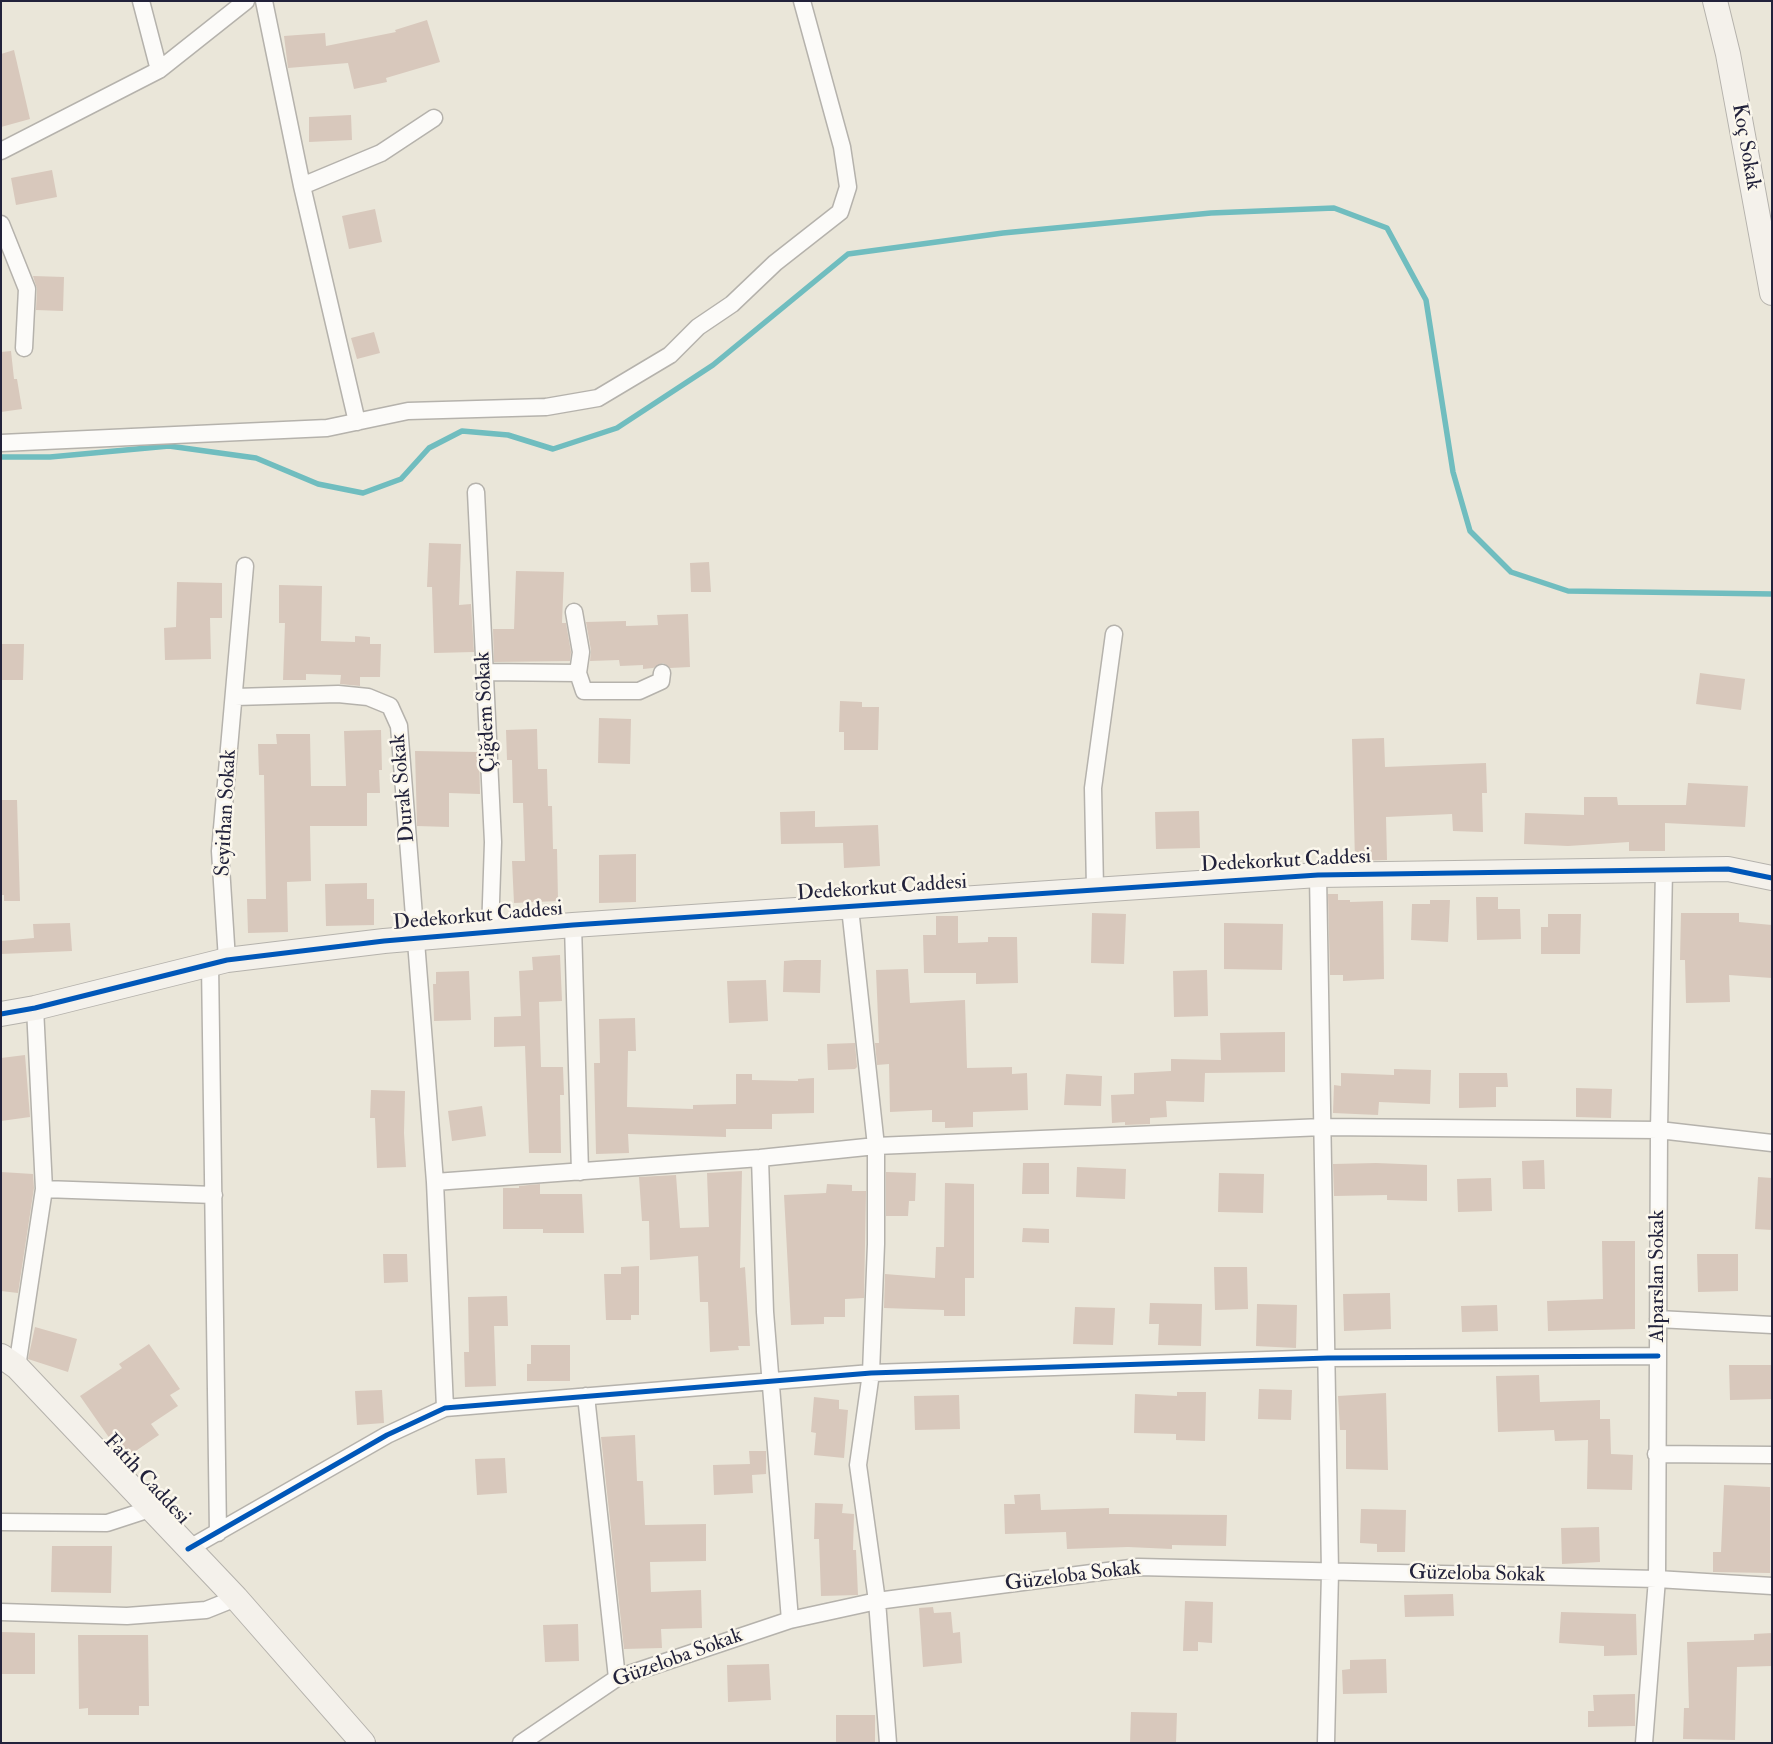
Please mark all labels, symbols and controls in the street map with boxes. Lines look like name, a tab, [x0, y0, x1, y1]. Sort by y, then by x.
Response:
street label: Koç Sokak	[1725, 102, 1765, 192]
street label: Çiğdem Sokak	[471, 651, 503, 773]
street label: Durak Sokak	[387, 733, 421, 843]
street label: Seyithan Sokak	[211, 749, 243, 877]
street label: Dedekorkut Caddesi	[1200, 845, 1372, 879]
street label: Dedekorkut Caddesi	[796, 870, 968, 908]
street label: Dedekorkut Caddesi	[392, 897, 564, 937]
street label: Alparslan Sokak	[1645, 1210, 1671, 1342]
street label: Fatih Caddesi	[97, 1429, 195, 1531]
street label: Güzeloba Sokak	[1004, 1556, 1142, 1598]
street label: Güzeloba Sokak	[1409, 1561, 1545, 1589]
street label: Güzeloba Sokak	[610, 1624, 746, 1694]

